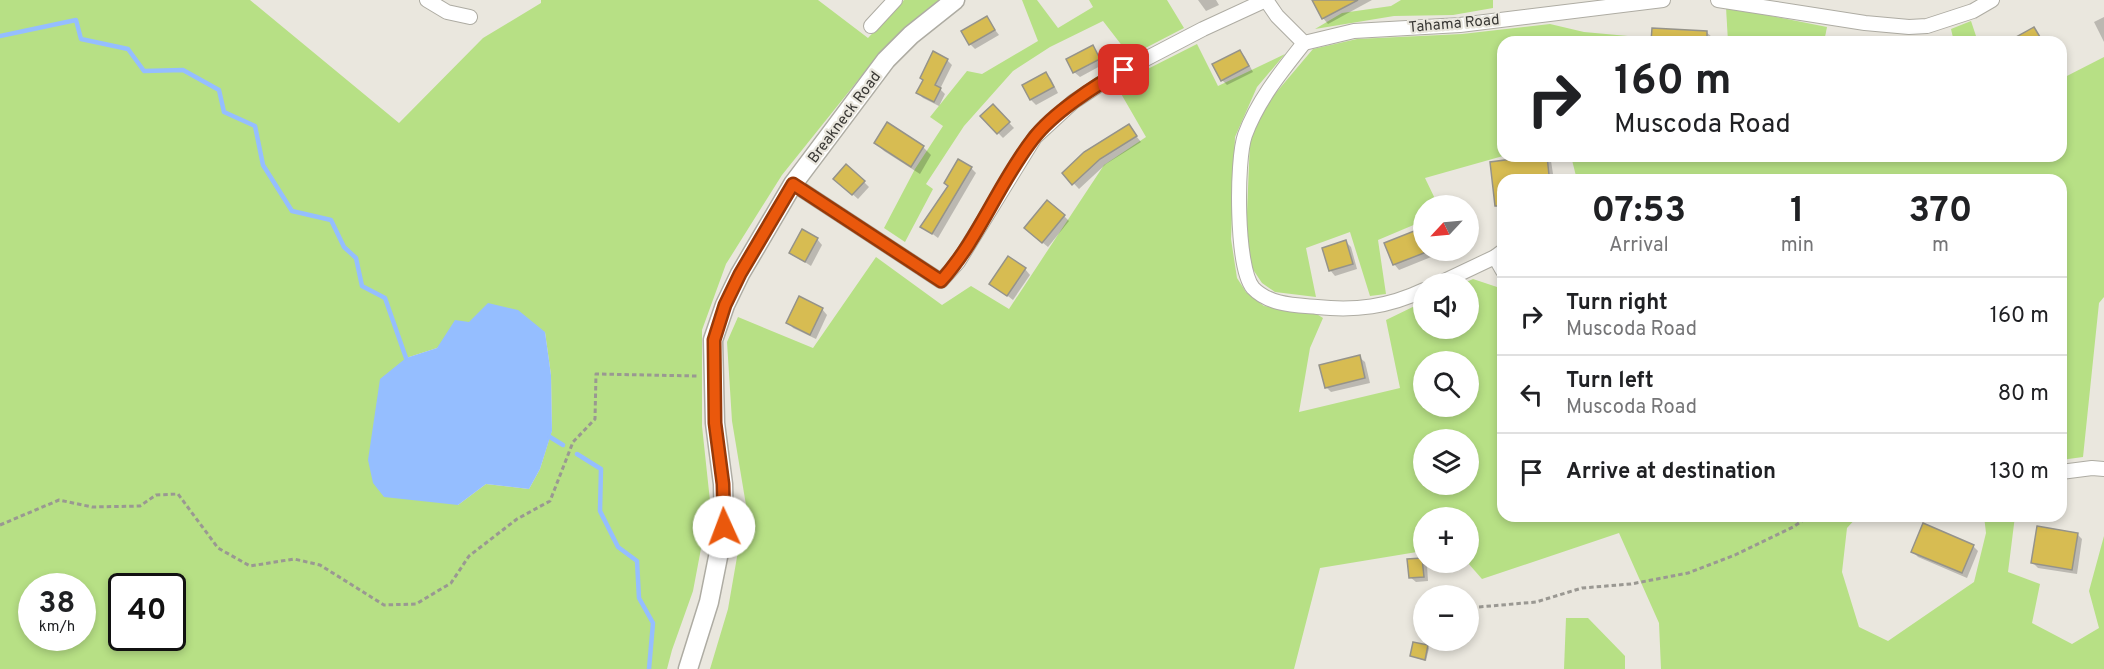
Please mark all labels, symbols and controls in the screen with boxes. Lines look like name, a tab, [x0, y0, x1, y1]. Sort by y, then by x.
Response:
street label: Tahama Road	[1408, 11, 1500, 38]
pin	[1098, 44, 1149, 95]
icon: arrive	[1107, 53, 1140, 86]
text: 160 m	[1614, 56, 1732, 109]
icon: right	[1515, 60, 1593, 138]
street label: Breakneck Road	[805, 68, 886, 168]
text: Muscoda Road	[1614, 108, 1791, 142]
text: 07:53	[1591, 189, 1686, 235]
text: 1	[1790, 189, 1805, 235]
text: 370	[1908, 189, 1972, 235]
north arrow	[1413, 195, 1479, 261]
map controls	[1413, 195, 1479, 651]
text: Arrival	[1609, 233, 1669, 259]
text: min	[1781, 233, 1814, 259]
text: m	[1932, 233, 1949, 259]
button: sound	[1413, 273, 1479, 339]
text: Turn right	[1566, 290, 1668, 317]
icon: right	[1515, 300, 1548, 333]
text: 160 m	[1990, 303, 2049, 330]
text: Muscoda Road	[1566, 317, 1697, 343]
button: search	[1413, 351, 1479, 417]
text: Turn left	[1566, 368, 1654, 395]
icon: left	[1515, 378, 1548, 411]
text: 80 m	[1998, 381, 2049, 408]
text: Muscoda Road	[1566, 395, 1697, 421]
button: layers	[1413, 429, 1479, 495]
icon: arrive	[1515, 456, 1548, 489]
text: Arrive at destination	[1566, 459, 1776, 486]
text: 130 m	[1990, 459, 2049, 486]
position arrow	[692, 495, 756, 559]
button: +	[1413, 507, 1479, 573]
speed limit sign: 40	[108, 573, 186, 651]
button: −	[1413, 585, 1479, 651]
text: 38	[39, 586, 75, 623]
text: km/h	[39, 618, 75, 637]

